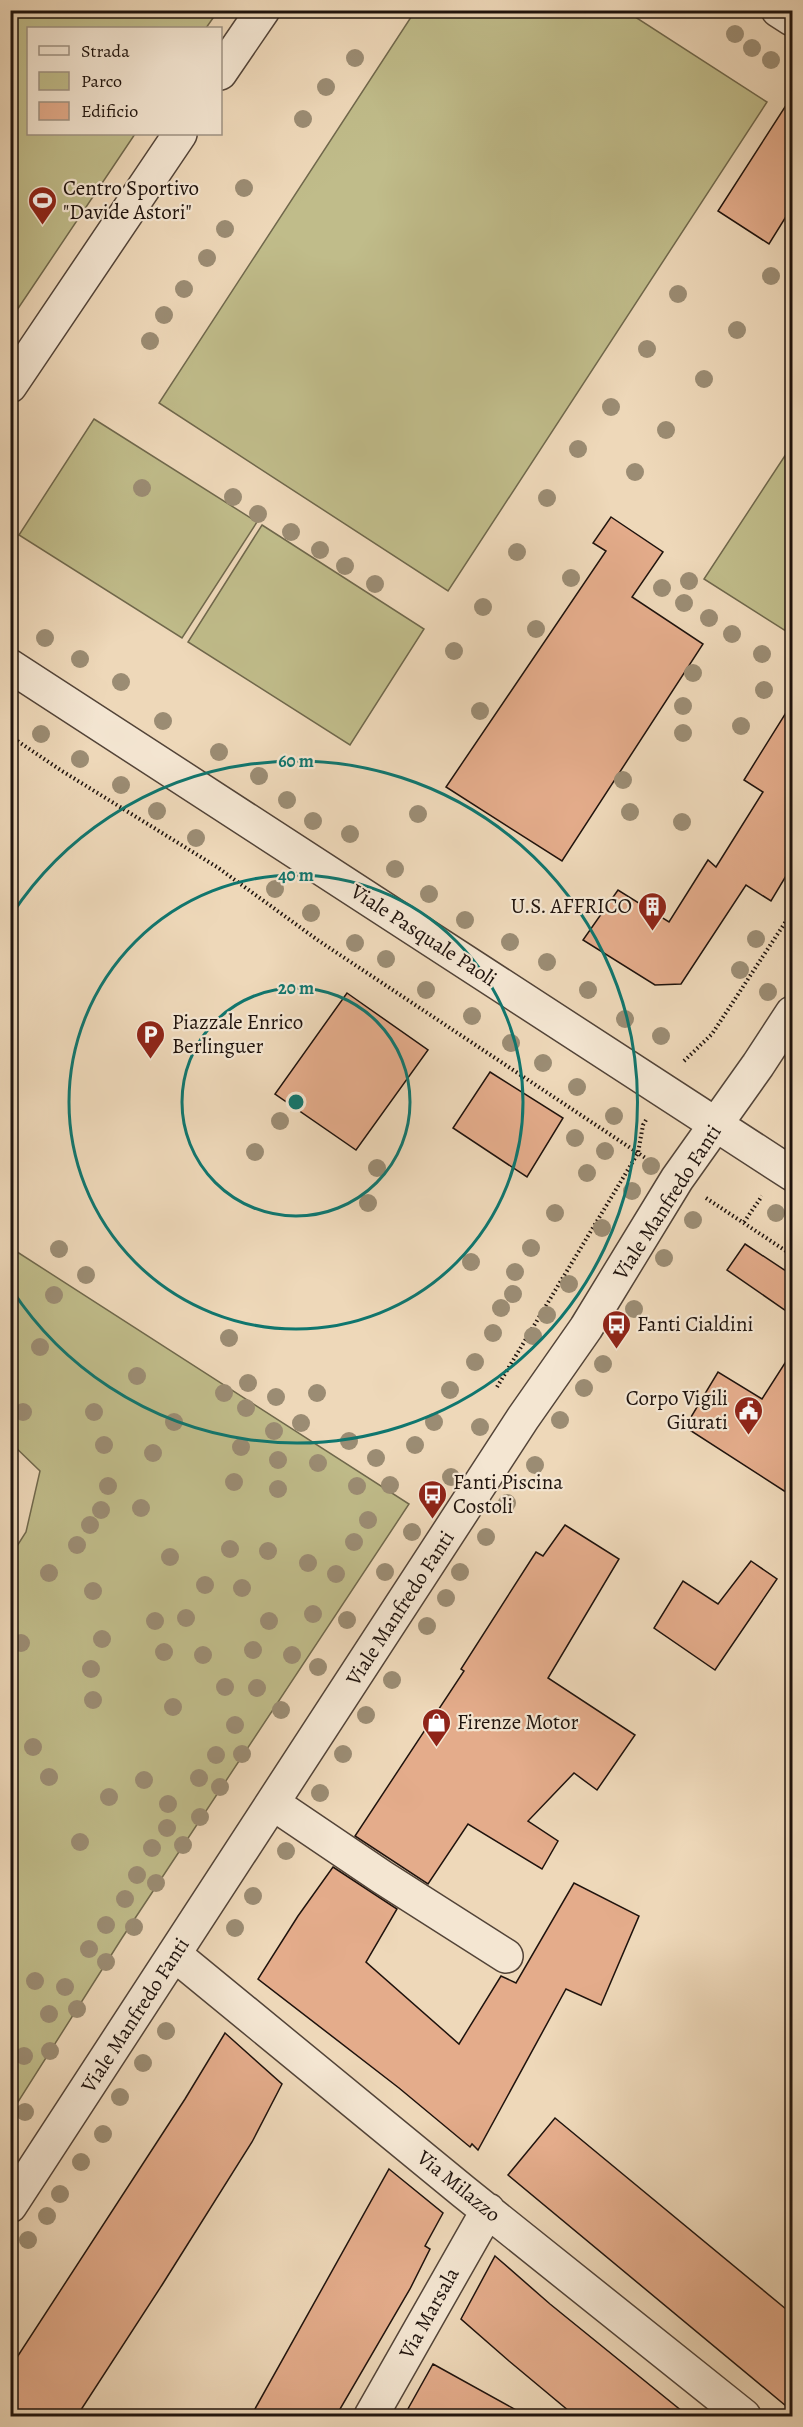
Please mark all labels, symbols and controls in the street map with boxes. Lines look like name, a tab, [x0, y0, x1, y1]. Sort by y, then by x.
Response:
legend	[27, 27, 222, 135]
text: Strada	[81, 39, 130, 63]
text: Parco	[81, 69, 122, 93]
text: Edificio	[81, 99, 138, 123]
place label: Centro Sportivo "Davide Astori"	[63, 174, 199, 226]
sports icon: Centro Sportivo "Davide Astori"	[26, 184, 58, 226]
text: 60 m	[278, 749, 314, 773]
text: 40 m	[278, 863, 314, 887]
street label: Viale Pasquale Paoli	[345, 877, 502, 993]
building icon: U.S. AFFRICO	[637, 890, 669, 932]
place label: U.S. AFFRICO	[511, 892, 632, 920]
text: 20 m	[278, 976, 314, 1000]
place label: Piazzale Enrico Berlinguer	[172, 1008, 303, 1060]
parking icon: Piazzale Enrico Berlinguer	[135, 1018, 167, 1060]
centre of rings	[286, 1092, 306, 1112]
street label: Viale Manfredo Fanti	[606, 1119, 728, 1286]
bus stop icon: Fanti Cialdini	[600, 1308, 632, 1350]
place label: Fanti Cialdini	[637, 1310, 753, 1338]
place label: Corpo Vigili Giurati	[626, 1384, 728, 1436]
public building icon: Corpo Vigili Giurati	[733, 1394, 765, 1436]
place label: Fanti Piscina Costoli	[453, 1468, 563, 1520]
bus stop icon: Fanti Piscina Costoli	[416, 1478, 448, 1520]
street label: Viale Manfredo Fanti	[339, 1525, 461, 1692]
shop icon: Firenze Motor	[420, 1706, 452, 1748]
place label: Firenze Motor	[457, 1708, 579, 1736]
street label: Viale Manfredo Fanti	[74, 1932, 196, 2099]
street label: Via Milazzo	[411, 2143, 507, 2228]
street label: Via Marsala	[392, 2262, 466, 2365]

